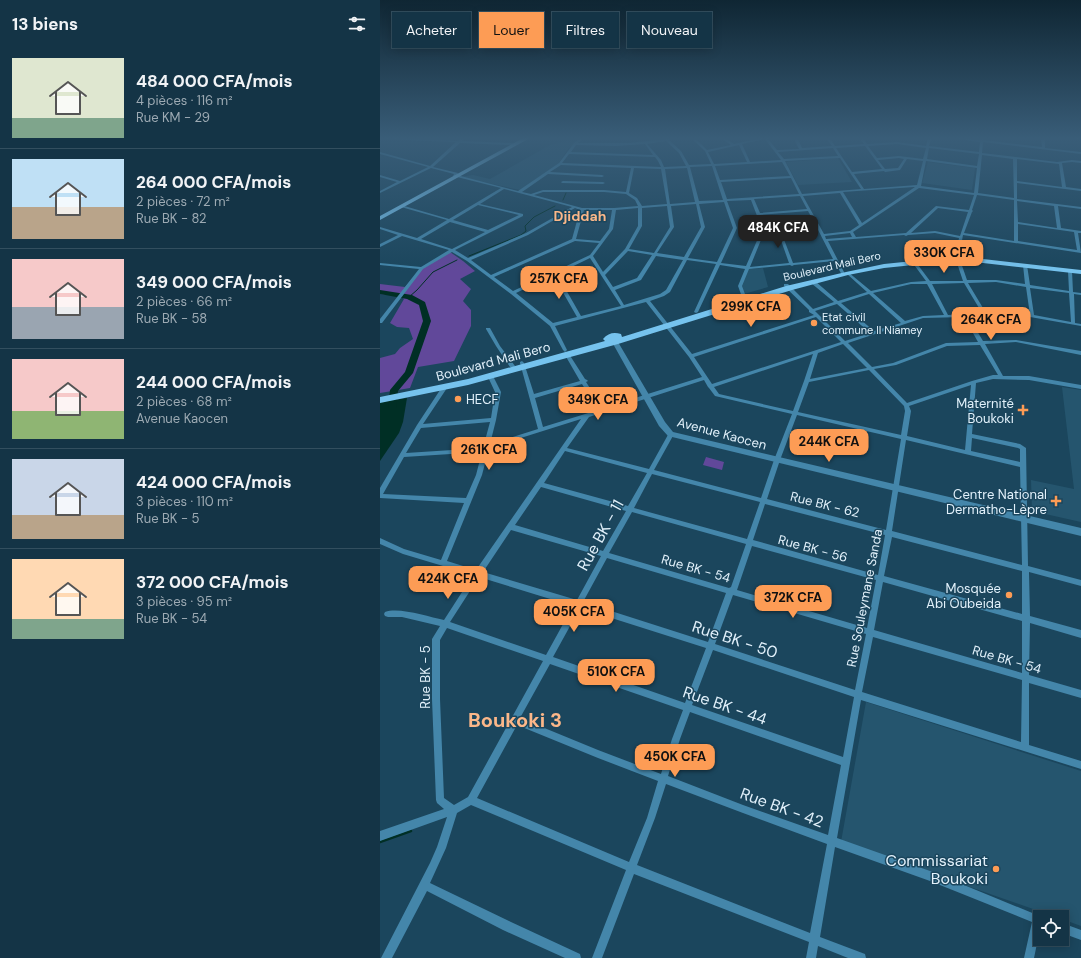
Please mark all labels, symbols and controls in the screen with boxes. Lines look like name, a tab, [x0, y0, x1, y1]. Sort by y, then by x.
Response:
chip: Acheter	[392, 12, 471, 48]
chip: Louer	[479, 12, 544, 48]
chip: Filtres	[552, 12, 619, 48]
chip: Nouveau	[627, 12, 712, 48]
text: 13 biens	[12, 13, 78, 35]
icon: filters	[346, 13, 368, 35]
text: 484 000 CFA/mois	[136, 70, 293, 92]
icon: home	[44, 74, 92, 122]
text: 4 pièces · 116 m²	[136, 92, 232, 109]
text: Rue KM - 29	[136, 109, 210, 126]
text: 264 000 CFA/mois	[136, 171, 291, 193]
icon: home	[44, 175, 92, 223]
text: 2 pièces · 72 m²	[136, 193, 230, 210]
district label: Djiddah	[554, 207, 606, 225]
text: Rue BK - 82	[136, 210, 207, 227]
pin: 484K CFA	[737, 215, 819, 249]
text: 484K CFA	[747, 219, 809, 236]
pin: 330K CFA	[903, 240, 985, 274]
text: 330K CFA	[913, 244, 975, 261]
street label: Boulevard Mali Bero	[782, 248, 882, 284]
pin: 257K CFA	[518, 266, 600, 300]
text: 257K CFA	[529, 270, 589, 287]
text: 349 000 CFA/mois	[136, 271, 292, 293]
icon: home	[44, 275, 92, 323]
text: 2 pièces · 66 m²	[136, 293, 232, 310]
pin: 299K CFA	[710, 294, 792, 328]
text: 299K CFA	[721, 298, 781, 315]
pin: 264K CFA	[950, 307, 1032, 341]
text: Rue BK - 58	[136, 310, 207, 327]
place label: Etat civil commune II Niamey	[822, 310, 922, 337]
text: 264K CFA	[961, 311, 1021, 328]
marker: Etat civil commune II Niamey	[809, 318, 819, 328]
street label: Boulevard Mali Bero	[434, 338, 552, 385]
text: 244 000 CFA/mois	[136, 371, 291, 393]
icon: home	[44, 375, 92, 423]
pin: 349K CFA	[557, 387, 639, 421]
place label: HECF	[466, 391, 499, 408]
text: 349K CFA	[567, 391, 629, 408]
text: 2 pièces · 68 m²	[136, 393, 232, 410]
marker: HECF	[453, 394, 463, 404]
place label: Maternité Boukoki	[956, 395, 1014, 427]
marker: Maternité Boukoki	[1017, 404, 1029, 416]
text: Avenue Kaocen	[136, 410, 228, 427]
street label: Avenue Kaocen	[675, 413, 769, 454]
pin: 244K CFA	[788, 429, 870, 463]
text: 244K CFA	[799, 433, 859, 450]
pin: 261K CFA	[448, 437, 530, 471]
text: 261K CFA	[460, 441, 518, 458]
text: 424 000 CFA/mois	[136, 471, 291, 493]
icon: home	[44, 475, 92, 523]
place label: Centre National Dermatho-Lèpre	[946, 486, 1047, 518]
street label: Rue BK - 62	[789, 488, 861, 521]
text: 3 pièces · 110 m²	[136, 493, 233, 510]
marker: Centre National Dermatho-Lèpre	[1050, 495, 1062, 507]
street label: Rue BK - 11	[572, 496, 629, 575]
text: Rue BK - 5	[136, 510, 199, 527]
street label: Rue Souleymane Sanda	[843, 528, 886, 669]
street label: Rue BK - 56	[776, 531, 850, 566]
street label: Rue BK - 54	[659, 550, 733, 586]
pin: 424K CFA	[407, 566, 489, 600]
text: 424K CFA	[418, 570, 478, 587]
text: 372 000 CFA/mois	[136, 571, 289, 593]
icon: home	[44, 575, 92, 623]
place label: Mosquée Abi Oubeida	[926, 580, 1001, 612]
pin: 372K CFA	[752, 585, 834, 619]
text: 372K CFA	[764, 589, 822, 606]
marker: Mosquée Abi Oubeida	[1004, 590, 1014, 600]
text: 3 pièces · 95 m²	[136, 593, 232, 610]
pin: 405K CFA	[533, 599, 615, 633]
text: 405K CFA	[543, 603, 605, 620]
text: Rue BK - 54	[136, 610, 207, 627]
street label: Rue BK - 50	[689, 616, 780, 663]
street label: Rue BK - 54	[970, 641, 1044, 677]
street label: Rue BK - 5	[417, 645, 434, 709]
pin: 510K CFA	[575, 659, 657, 693]
text: 510K CFA	[587, 663, 645, 680]
street label: Rue BK - 44	[680, 681, 770, 730]
district label: Boukoki 3	[468, 707, 562, 733]
pin: 450K CFA	[634, 744, 716, 778]
text: 450K CFA	[644, 748, 706, 765]
street label: Rue BK - 42	[737, 783, 826, 832]
place label: Commissariat Boukoki	[885, 850, 988, 889]
marker: Commissariat Boukoki	[991, 864, 1001, 874]
map controls	[1033, 910, 1069, 946]
button: locate	[1033, 910, 1069, 946]

